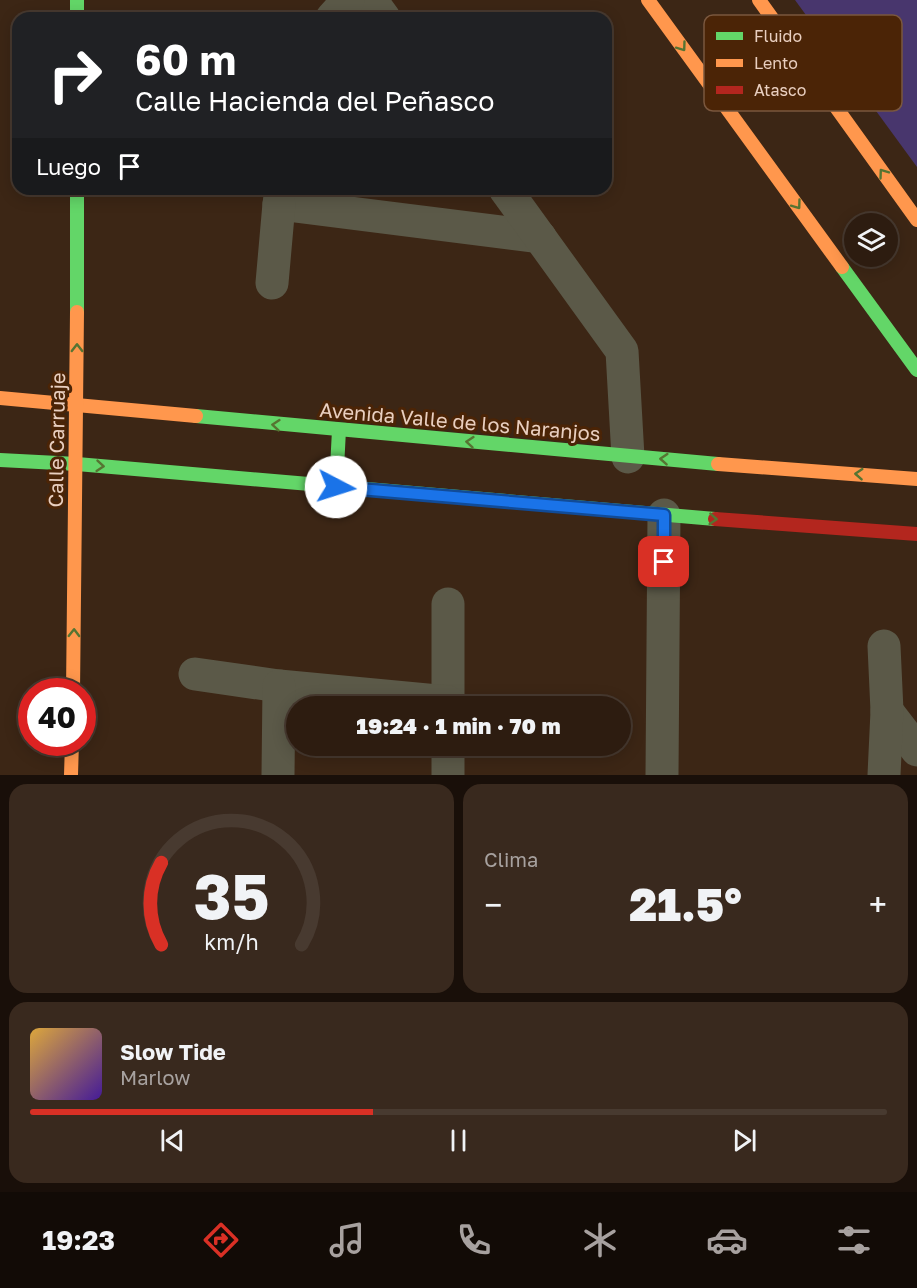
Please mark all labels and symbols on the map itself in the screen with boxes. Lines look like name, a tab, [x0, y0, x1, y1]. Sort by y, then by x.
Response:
legend	[704, 15, 902, 111]
text: Fluido	[754, 26, 802, 46]
one-way arrow	[675, 41, 686, 52]
text: Lento	[754, 53, 798, 73]
text: Atasco	[754, 80, 806, 100]
one-way arrow	[879, 168, 890, 179]
one-way arrow	[790, 198, 801, 209]
one-way arrow	[71, 343, 83, 352]
street label: Calle Carruaje	[43, 372, 69, 508]
street label: Avenida Valle de los Naranjos	[319, 397, 602, 445]
one-way arrow	[271, 419, 280, 432]
one-way arrow	[465, 436, 475, 449]
one-way arrow	[660, 453, 669, 466]
position arrow	[304, 455, 368, 519]
one-way arrow	[96, 459, 105, 472]
one-way arrow	[854, 468, 863, 481]
one-way arrow	[709, 512, 718, 525]
pin	[638, 536, 689, 587]
one-way arrow	[67, 629, 80, 638]
speed limit sign: 40	[18, 678, 96, 756]

